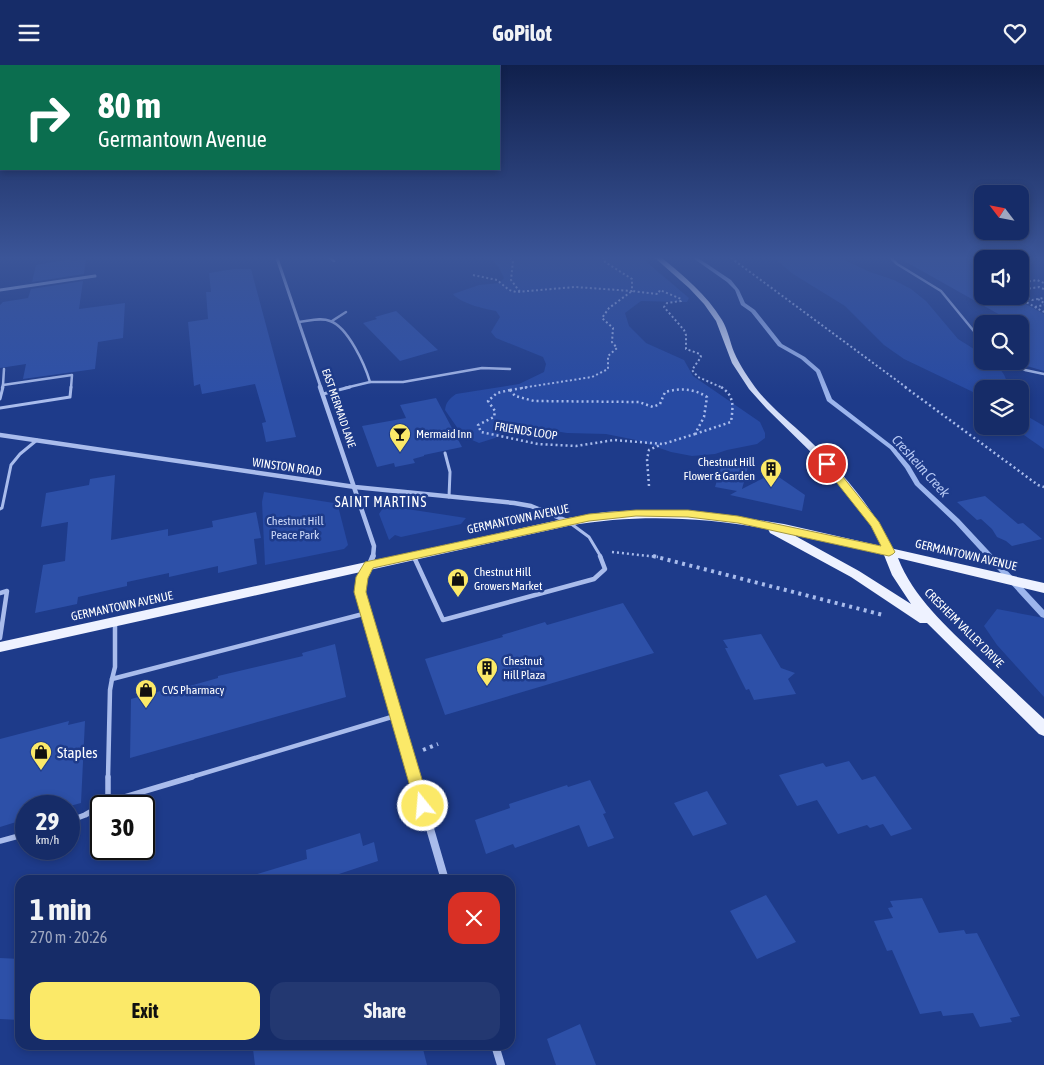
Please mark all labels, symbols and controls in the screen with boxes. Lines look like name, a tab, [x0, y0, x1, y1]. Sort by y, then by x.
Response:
icon: menu	[15, 19, 43, 47]
icon: heart	[1001, 19, 1029, 47]
text: GoPilot	[492, 20, 552, 46]
icon: right	[15, 85, 80, 150]
text: 80 m	[98, 85, 161, 125]
text: Germantown Avenue	[98, 126, 267, 152]
north arrow	[974, 185, 1029, 240]
map controls	[974, 185, 1029, 435]
button: sound	[974, 250, 1029, 305]
button: search	[974, 315, 1029, 370]
street label: EAST MERMAID LANE	[320, 367, 358, 449]
button: layers	[974, 380, 1029, 435]
street label: FRIENDS LOOP	[493, 419, 559, 443]
bar icon: Mermaid Inn	[388, 422, 412, 453]
place label: Mermaid Inn	[416, 427, 472, 441]
water label: Cresheim Creek	[889, 432, 954, 501]
pin	[806, 443, 848, 485]
icon: arrive	[813, 450, 841, 478]
street label: WINSTON ROAD	[251, 455, 323, 479]
place label: Chestnut Hill Flower & Garden	[684, 455, 756, 483]
building icon: Chestnut Hill Flower & Garden	[759, 457, 783, 488]
district label: SAINT MARTINS	[335, 494, 427, 510]
street label: GERMANTOWN AVENUE	[466, 501, 570, 537]
park label: Chestnut Hill Peace Park	[266, 514, 324, 542]
street label: GERMANTOWN AVENUE	[914, 537, 1018, 573]
place label: Chestnut Hill Growers Market	[474, 565, 543, 593]
shop icon: Chestnut Hill Growers Market	[446, 567, 470, 598]
street label: CRESHEIM VALLEY DRIVE	[922, 586, 1006, 670]
street label: GERMANTOWN AVENUE	[70, 588, 174, 624]
place label: Chestnut Hill Plaza	[503, 654, 545, 682]
building icon: Chestnut Hill Plaza	[475, 656, 499, 687]
shop icon: CVS Pharmacy	[134, 678, 158, 709]
place label: CVS Pharmacy	[162, 683, 224, 697]
shop icon: Staples	[29, 740, 53, 771]
place label: Staples	[57, 744, 98, 761]
position arrow	[396, 779, 448, 831]
speed limit sign: 30	[90, 795, 155, 860]
text: 29	[36, 807, 59, 835]
text: km/h	[36, 833, 59, 847]
text: 1 min	[30, 892, 91, 926]
button: close	[448, 892, 500, 944]
text: 270 m · 20:26	[30, 928, 107, 946]
button: Exit	[30, 982, 260, 1040]
button: Share	[270, 982, 500, 1040]

